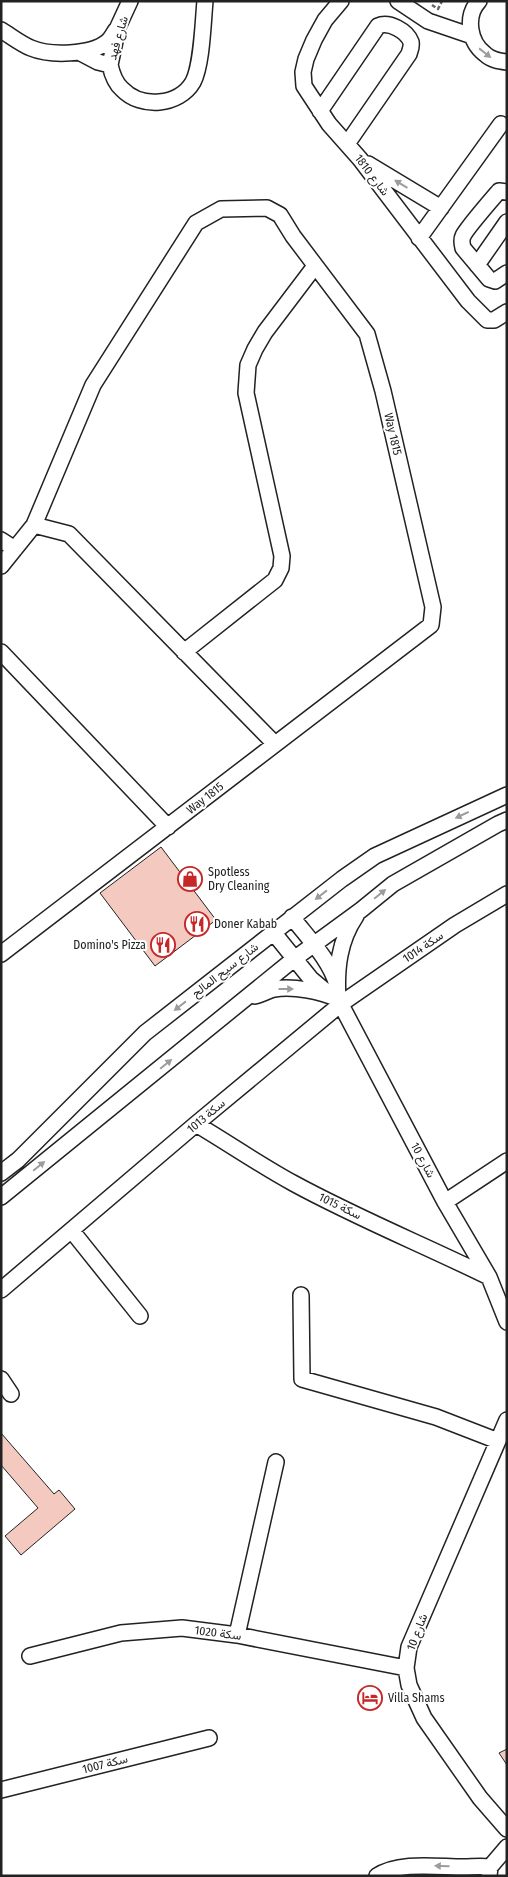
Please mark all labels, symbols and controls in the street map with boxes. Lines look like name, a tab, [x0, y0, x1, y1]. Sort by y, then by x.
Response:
street label: شارع فهد	[105, 15, 133, 62]
one-way arrow	[478, 48, 491, 59]
street label: شارع 1810	[350, 152, 392, 200]
one-way arrow	[394, 179, 407, 188]
street label: Way 1815	[381, 411, 405, 457]
street label: Way 1815	[184, 779, 227, 817]
one-way arrow	[455, 811, 469, 819]
place label: Spotless Dry Cleaning	[208, 865, 270, 893]
shop icon: Spotless Dry Cleaning	[177, 866, 203, 892]
one-way arrow	[373, 889, 386, 900]
one-way arrow	[315, 890, 328, 900]
restaurant icon: Doner Kabab	[184, 911, 210, 937]
place label: Doner Kabab	[214, 917, 277, 931]
street label: سكة 1014	[400, 928, 446, 966]
restaurant icon: Domino's Pizza	[150, 932, 176, 958]
place label: Domino's Pizza	[73, 938, 146, 952]
street label: شارع سيح المالح	[189, 940, 262, 1002]
one-way arrow	[278, 985, 294, 993]
one-way arrow	[174, 1000, 187, 1011]
one-way arrow	[159, 1059, 172, 1070]
street label: سكة 1013	[184, 1096, 228, 1136]
street label: شارع 10	[406, 1140, 438, 1181]
one-way arrow	[32, 1161, 45, 1172]
street label: سكة 1015	[316, 1190, 364, 1222]
street label: شارع 10	[404, 1612, 432, 1653]
street label: سكة 1020	[194, 1623, 242, 1643]
hotel icon: Villa Shams	[357, 1685, 383, 1711]
place label: Villa Shams	[388, 1691, 445, 1705]
street label: سكة 1007	[81, 1752, 129, 1776]
one-way arrow	[433, 1862, 449, 1870]

